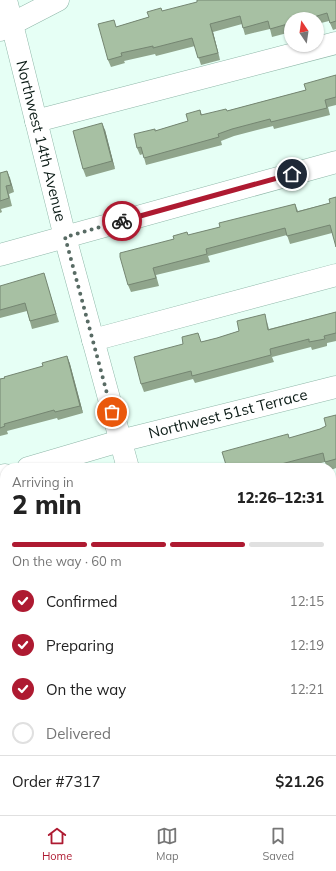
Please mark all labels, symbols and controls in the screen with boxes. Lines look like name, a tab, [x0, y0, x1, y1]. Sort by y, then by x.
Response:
north arrow	[284, 12, 324, 52]
map controls	[284, 12, 324, 52]
street label: Northwest 14th Avenue	[12, 58, 71, 223]
pin	[275, 157, 309, 191]
icon: home	[281, 163, 303, 185]
courier	[102, 201, 142, 241]
icon: bike	[111, 210, 133, 232]
street label: Northwest 51st Terrace	[146, 385, 309, 442]
pin	[95, 395, 129, 429]
icon: bag	[101, 401, 123, 423]
text: Arriving in	[12, 474, 74, 490]
text: 2 min	[12, 488, 82, 521]
text: 12:26–12:31	[237, 488, 324, 507]
text: On the way · 60 m	[12, 553, 122, 569]
icon: check	[12, 590, 34, 612]
text: Confirmed	[46, 592, 117, 611]
text: 12:15	[290, 593, 324, 609]
icon: check	[12, 634, 34, 656]
text: Preparing	[46, 636, 114, 655]
text: 12:19	[290, 637, 324, 653]
icon: check	[12, 678, 34, 700]
text: On the way	[46, 680, 126, 699]
text: 12:21	[290, 681, 324, 697]
text: Delivered	[46, 724, 111, 743]
text: Order #7317	[12, 772, 100, 791]
text: $21.26	[275, 772, 324, 791]
tab: Home	[42, 825, 72, 863]
tab: Map	[156, 825, 179, 863]
tab: Saved	[262, 825, 294, 863]

